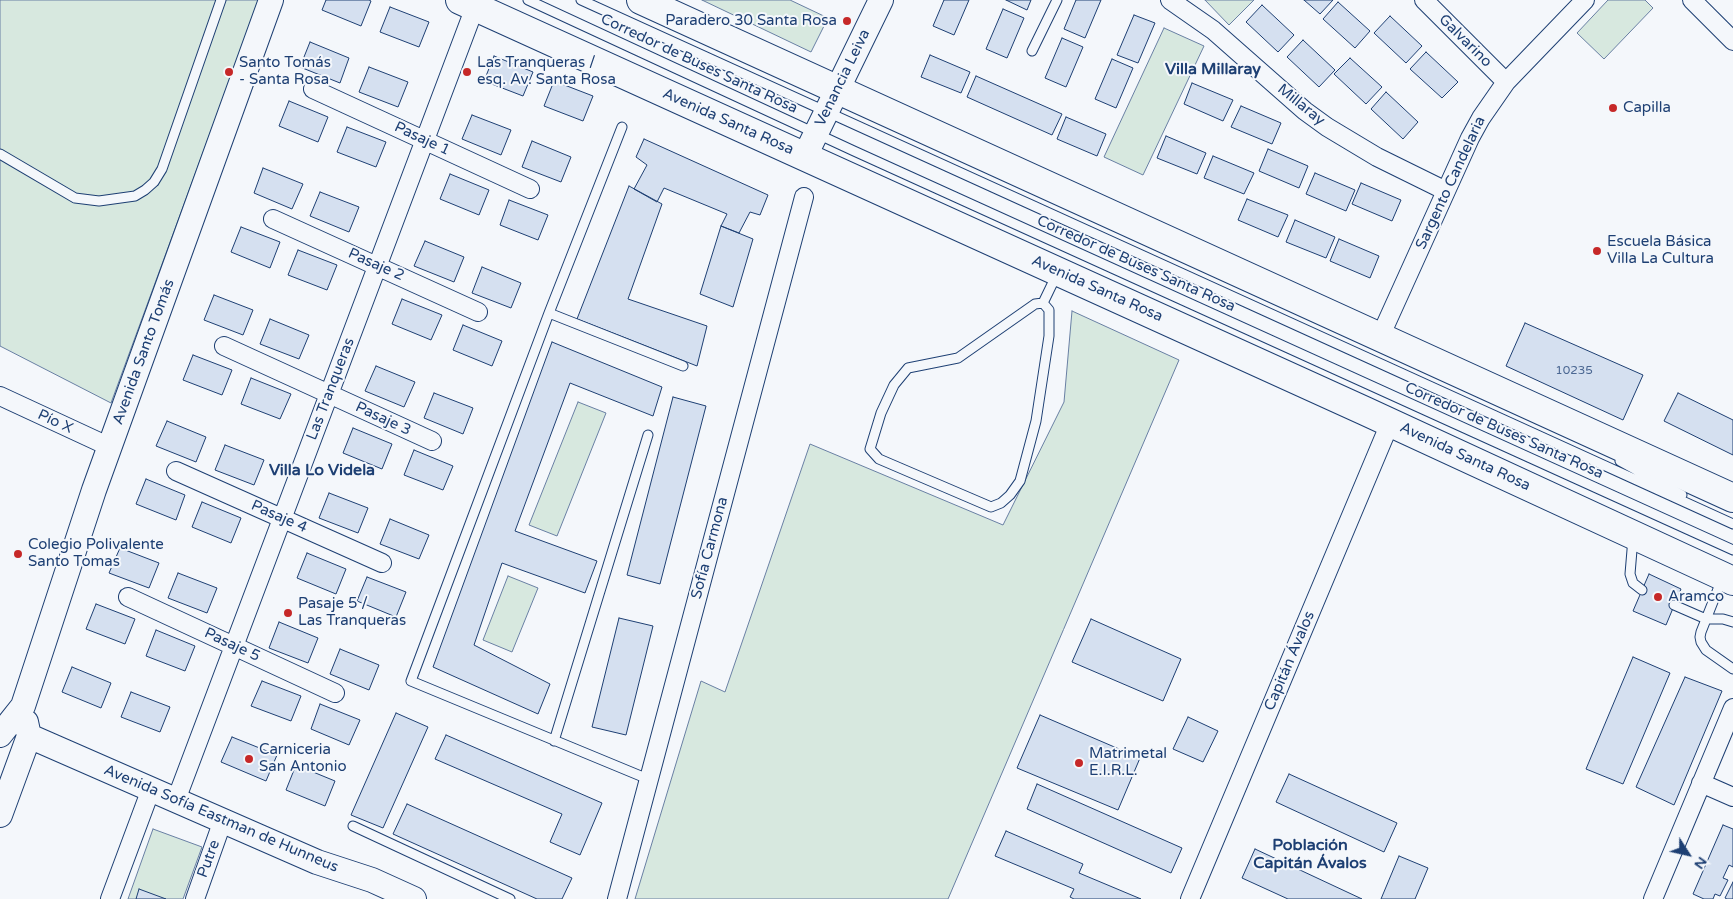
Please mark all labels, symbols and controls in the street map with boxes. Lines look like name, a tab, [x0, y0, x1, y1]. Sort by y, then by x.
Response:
street label: Corredor de Buses Santa Rosa	[598, 10, 800, 118]
street label: Galvarino	[1435, 11, 1495, 71]
place label: Paradero 30 Santa Rosa	[665, 12, 837, 30]
marker: Paradero 30 Santa Rosa	[841, 15, 853, 27]
street label: Venancia Leiva	[812, 26, 874, 130]
place label: Santo Tomás - Santa Rosa	[239, 54, 331, 89]
place label: Las Tranqueras / esq. Av. Santa Rosa	[477, 54, 616, 89]
district label: Villa Millaray	[1165, 60, 1261, 80]
marker: Santo Tomás - Santa Rosa	[223, 66, 235, 78]
marker: Las Tranqueras / esq. Av. Santa Rosa	[461, 66, 473, 78]
street label: Millaray	[1274, 80, 1328, 130]
street label: Avenida Santa Rosa	[660, 85, 796, 159]
place label: Capilla	[1623, 99, 1671, 117]
marker: Capilla	[1607, 102, 1619, 114]
street label: Sargento Candelaria	[1412, 114, 1490, 252]
street label: Pasaje 1	[391, 118, 453, 160]
street label: Corredor de Buses Santa Rosa	[1034, 212, 1238, 316]
place label: Escuela Básica Villa La Cultura	[1607, 233, 1714, 268]
street label: Pasaje 2	[345, 245, 407, 285]
marker: Escuela Básica Villa La Cultura	[1591, 245, 1603, 257]
street label: Avenida Santa Rosa	[1029, 252, 1165, 326]
street label: Avenida Santo Tomás	[109, 277, 179, 427]
street label: Las Tranqueras	[303, 335, 359, 443]
house number: 10235	[1555, 364, 1593, 378]
street label: Corredor de Buses Santa Rosa	[1402, 379, 1606, 483]
street label: Pasaje 3	[352, 398, 414, 440]
street label: Pío X	[35, 406, 75, 438]
street label: Avenida Santa Rosa	[1397, 419, 1533, 495]
district label: Villa Lo Videla	[269, 461, 375, 481]
street label: Sofía Carmona	[688, 495, 732, 601]
street label: Pasaje 4	[248, 497, 310, 537]
place label: Colegio Polivalente Santo Tomas	[28, 536, 164, 571]
marker: Colegio Polivalente Santo Tomas	[12, 548, 24, 560]
place label: Aramco	[1668, 588, 1724, 606]
marker: Aramco	[1652, 591, 1664, 603]
place label: Pasaje 5 / Las Tranqueras	[298, 595, 406, 630]
marker: Pasaje 5 / Las Tranqueras	[282, 607, 294, 619]
street label: Capitán Ávalos	[1261, 609, 1319, 713]
street label: Pasaje 5	[201, 624, 263, 666]
place label: Carniceria San Antonio	[259, 741, 346, 776]
place label: Matrimetal E.I.R.L.	[1089, 745, 1167, 780]
marker: Carniceria San Antonio	[243, 753, 255, 765]
marker: Matrimetal E.I.R.L.	[1073, 757, 1085, 769]
street label: Avenida Sofía Eastman de Hunneus	[101, 761, 341, 877]
north arrow	[1663, 829, 1713, 879]
district label: Población Capitán Ávalos	[1253, 836, 1367, 874]
street label: Putre	[194, 838, 224, 880]
text: N	[1691, 853, 1711, 872]

